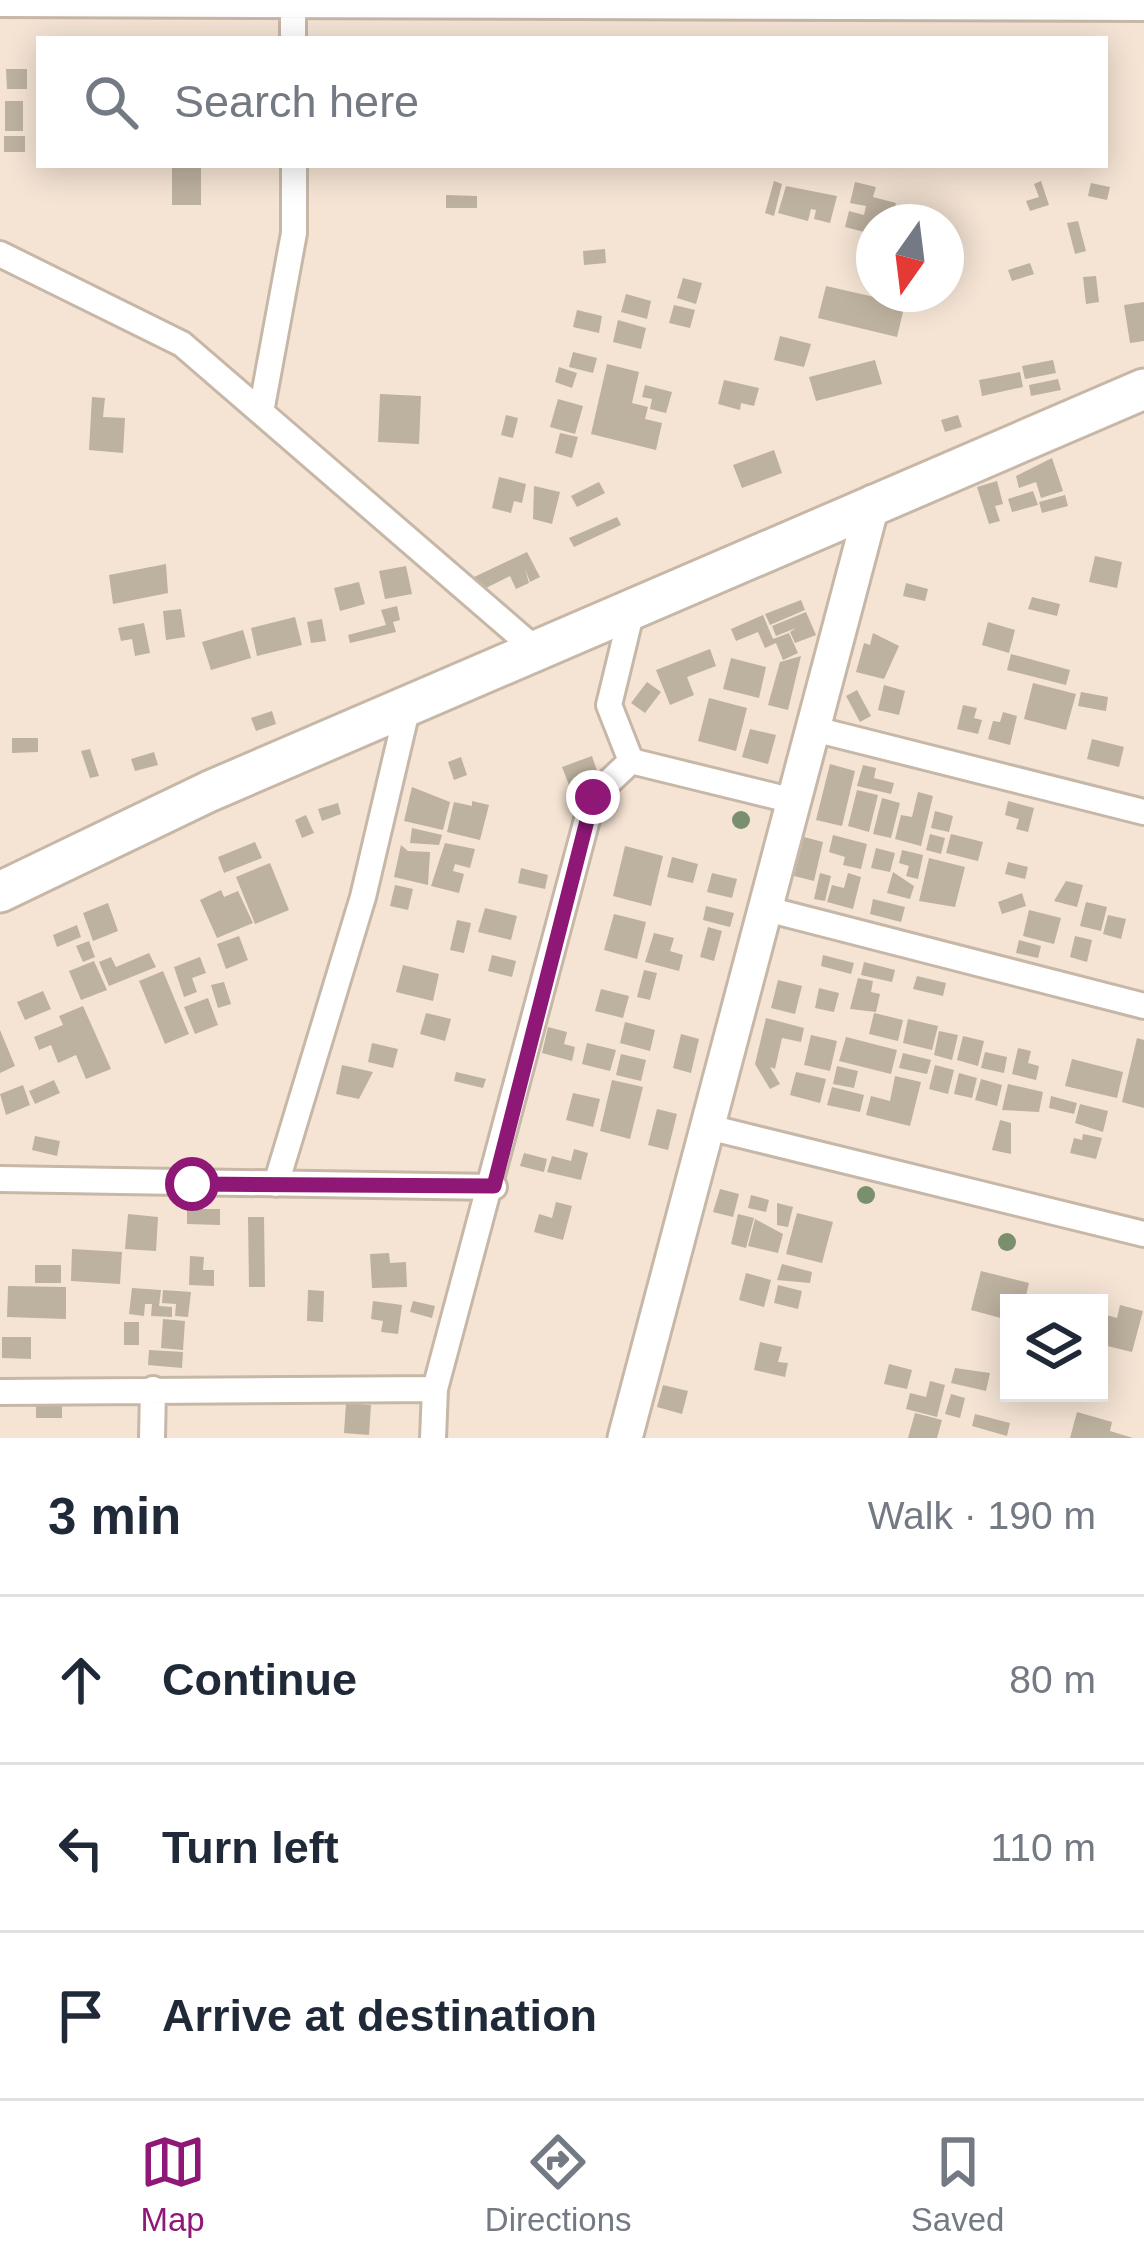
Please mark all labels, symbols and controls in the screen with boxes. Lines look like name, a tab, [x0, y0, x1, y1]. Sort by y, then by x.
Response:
search box	[36, 36, 1108, 168]
icon: search	[78, 69, 144, 135]
text: Search here	[174, 76, 419, 127]
north arrow	[856, 204, 964, 312]
route end	[566, 770, 620, 824]
route start	[165, 1157, 219, 1211]
map controls	[1000, 1294, 1108, 1402]
button: layers	[1000, 1294, 1108, 1402]
text: 3 min	[48, 1488, 181, 1545]
text: Walk · 190 m	[868, 1494, 1096, 1537]
icon: ahead	[48, 1647, 114, 1713]
text: Continue	[162, 1654, 357, 1705]
text: 80 m	[1009, 1658, 1096, 1701]
icon: left	[48, 1815, 114, 1881]
text: Turn left	[162, 1822, 339, 1873]
text: 110 m	[991, 1826, 1096, 1869]
icon: arrive	[48, 1983, 114, 2049]
text: Arrive at destination	[162, 1990, 597, 2041]
tab: Map	[140, 2129, 206, 2239]
tab: Directions	[485, 2129, 632, 2239]
tab: Saved	[911, 2129, 1004, 2239]

